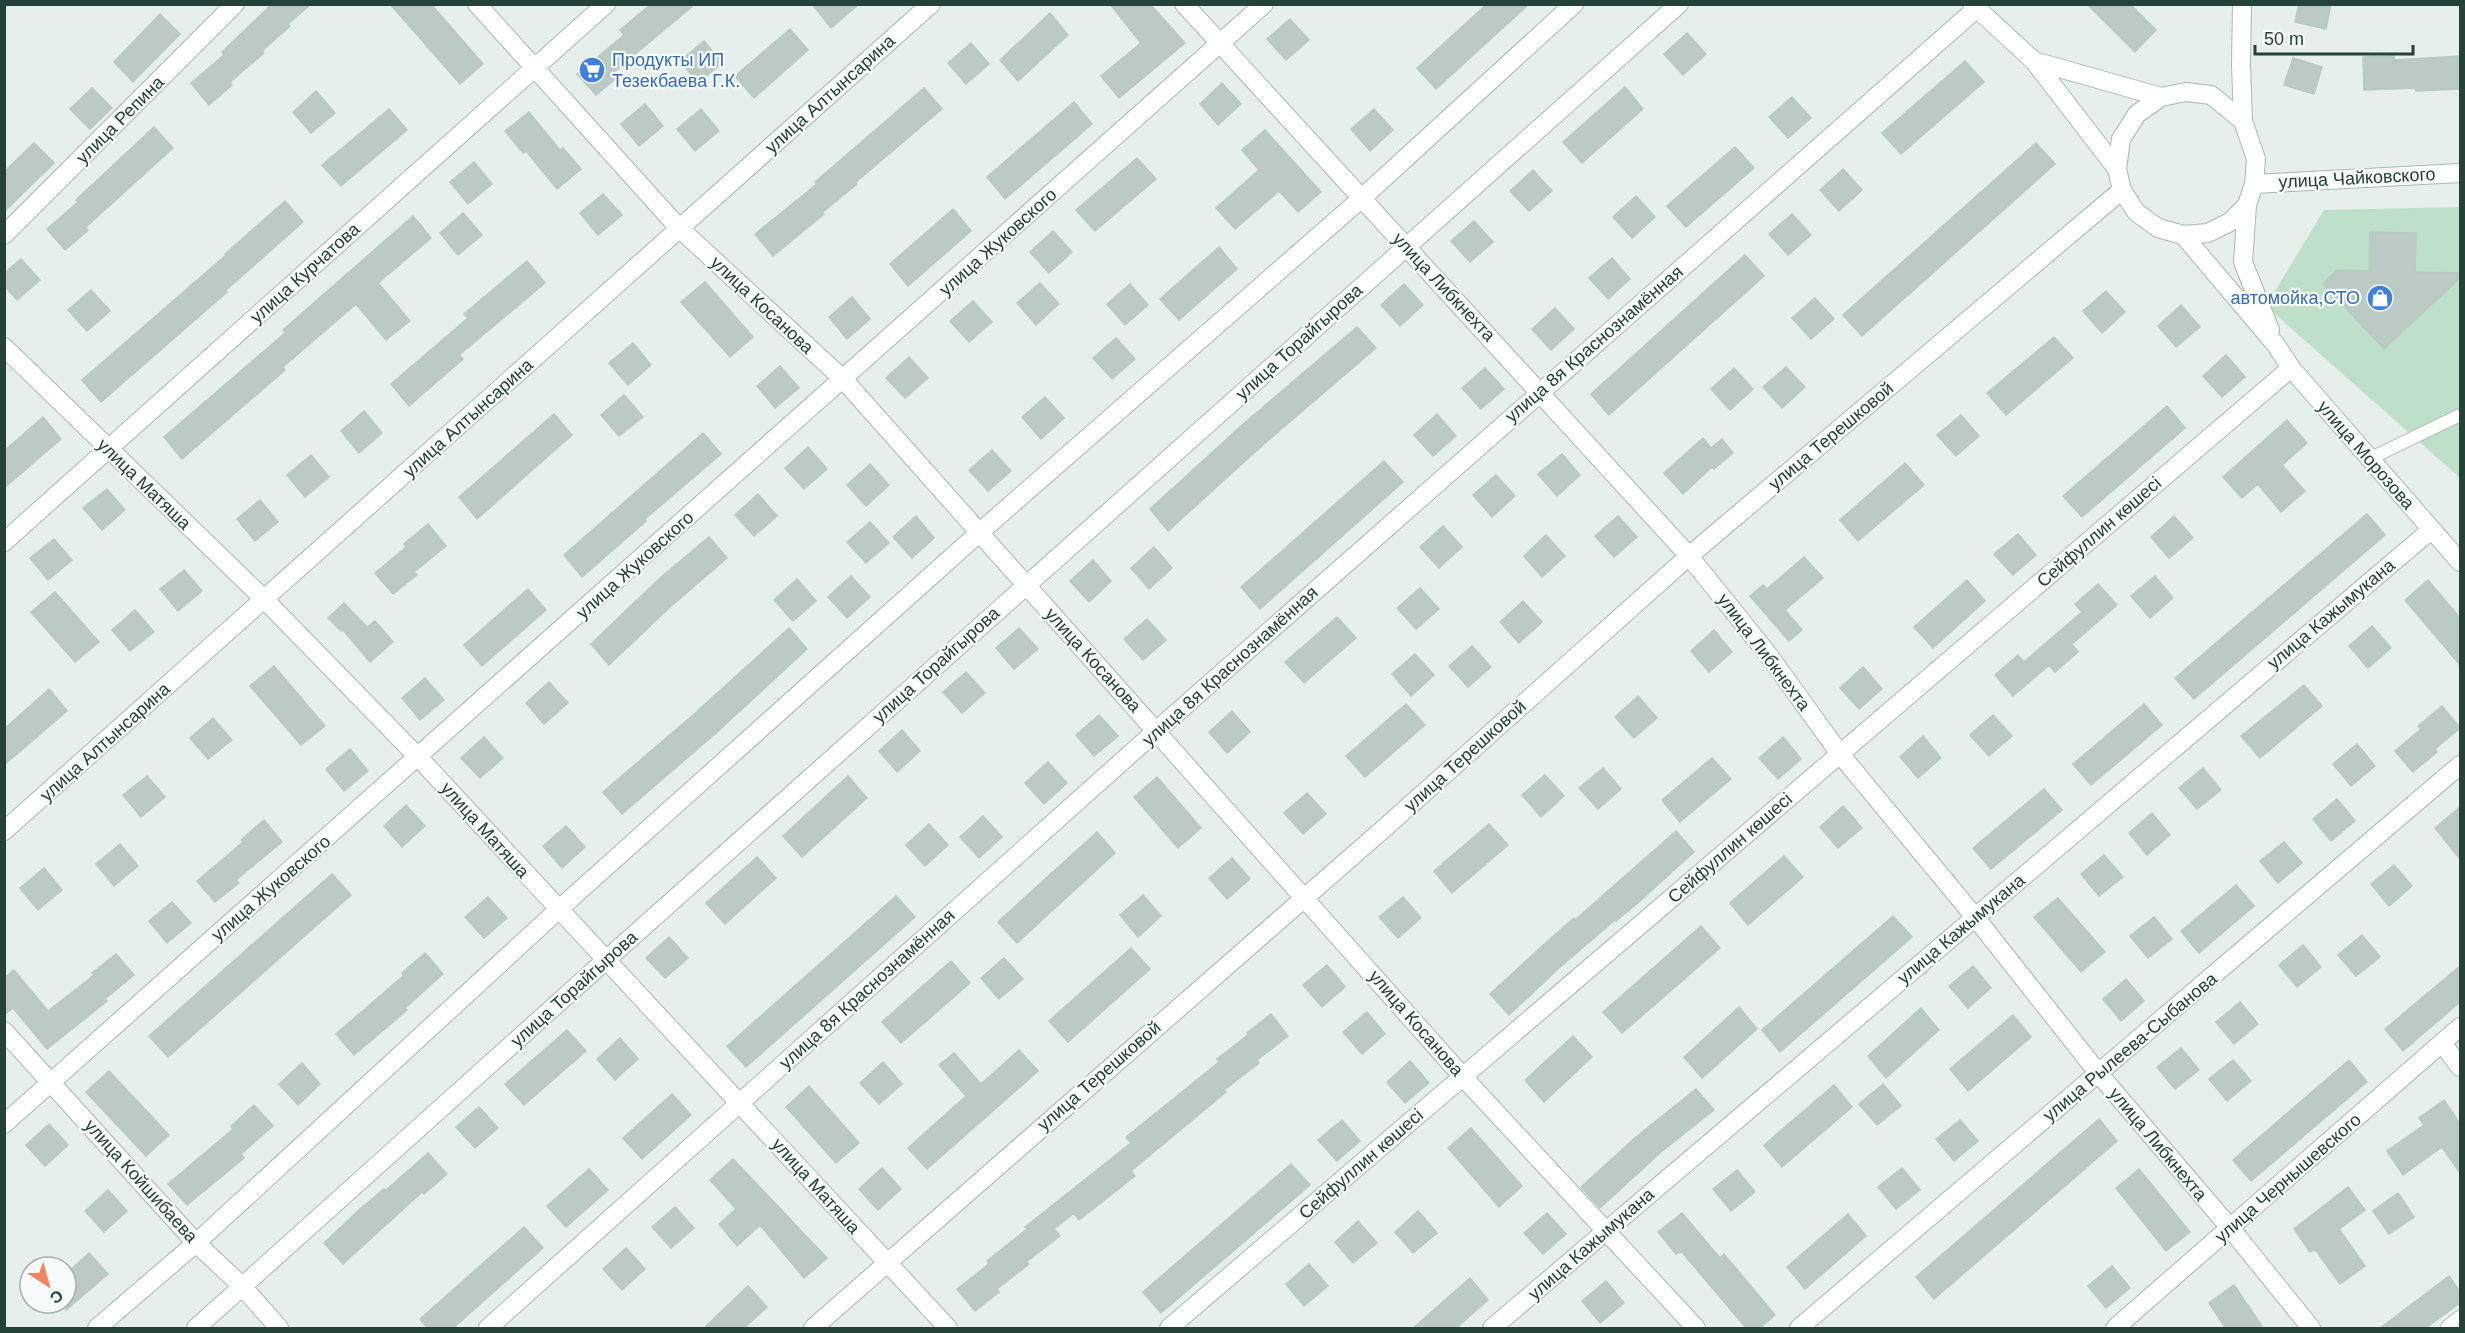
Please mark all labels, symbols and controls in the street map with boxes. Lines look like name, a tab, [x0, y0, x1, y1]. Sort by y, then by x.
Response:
scale bar	[2255, 18, 2412, 56]
text: 50 m	[2264, 29, 2304, 49]
street label: улица Алтынсарина	[761, 30, 900, 157]
place label: Продукты ИП Тезекбаева Г.К.	[612, 50, 740, 91]
supermarket icon: Продукты ИП Тезекбаева Г.К.	[577, 55, 607, 85]
street label: улица Репина	[72, 71, 169, 168]
street label: улица Чайковского	[2278, 164, 2436, 192]
street label: улица Жуковского	[935, 184, 1061, 300]
street label: улица Курчатова	[246, 218, 364, 327]
street label: улица Либкнехта	[1389, 229, 1500, 346]
street label: улица Косанова	[706, 252, 818, 358]
street label: улица 8я Краснознамённая	[1501, 261, 1687, 427]
street label: улица Торайгырова	[1232, 279, 1367, 404]
shop icon: автомойка,СТО	[2365, 283, 2395, 313]
place label: автомойка,СТО	[2230, 288, 2360, 308]
street label: улица Алтынсарина	[399, 354, 538, 481]
street label: улица Терешковой	[1765, 378, 1897, 494]
street label: улица Морозова	[2314, 397, 2419, 514]
street label: улица Матяша	[93, 435, 195, 534]
street label: Сейфуллин көшесі	[2033, 473, 2165, 591]
street label: улица Жуковского	[572, 507, 698, 623]
street label: улица Кажымукана	[2263, 554, 2399, 673]
street label: улица 8я Краснознамённая	[1138, 582, 1322, 750]
street label: улица Либкнехта	[1714, 590, 1815, 715]
street label: улица Торайгырова	[869, 602, 1004, 727]
street label: улица Косанова	[1041, 604, 1146, 717]
street label: улица Алтынсарина	[36, 678, 175, 805]
street label: улица Терешковой	[1400, 696, 1530, 816]
street label: улица Матяша	[437, 778, 534, 883]
street label: Сейфуллин көшесі	[1664, 789, 1796, 907]
street label: улица Жуковского	[208, 831, 334, 945]
street label: улица Кажымукана	[1893, 869, 2029, 988]
street label: улица 8я Краснознамённая	[775, 905, 959, 1073]
street label: улица Торайгырова	[507, 926, 642, 1051]
street label: улица Косанова	[1365, 966, 1468, 1081]
street label: улица Рылеева-Сыбанова	[2039, 968, 2222, 1126]
street label: улица Терешковой	[1033, 1017, 1165, 1135]
street label: улица Либкнехта	[2105, 1084, 2212, 1205]
street label: Сейфуллин көшесі	[1295, 1105, 1427, 1223]
street label: улица Чернышевского	[2211, 1109, 2365, 1247]
street label: улица Койшибаева	[80, 1115, 202, 1247]
street label: улица Матяша	[768, 1134, 865, 1239]
street label: улица Кажымукана	[1524, 1183, 1659, 1304]
north arrow	[18, 1255, 78, 1315]
text: С	[46, 1286, 66, 1307]

